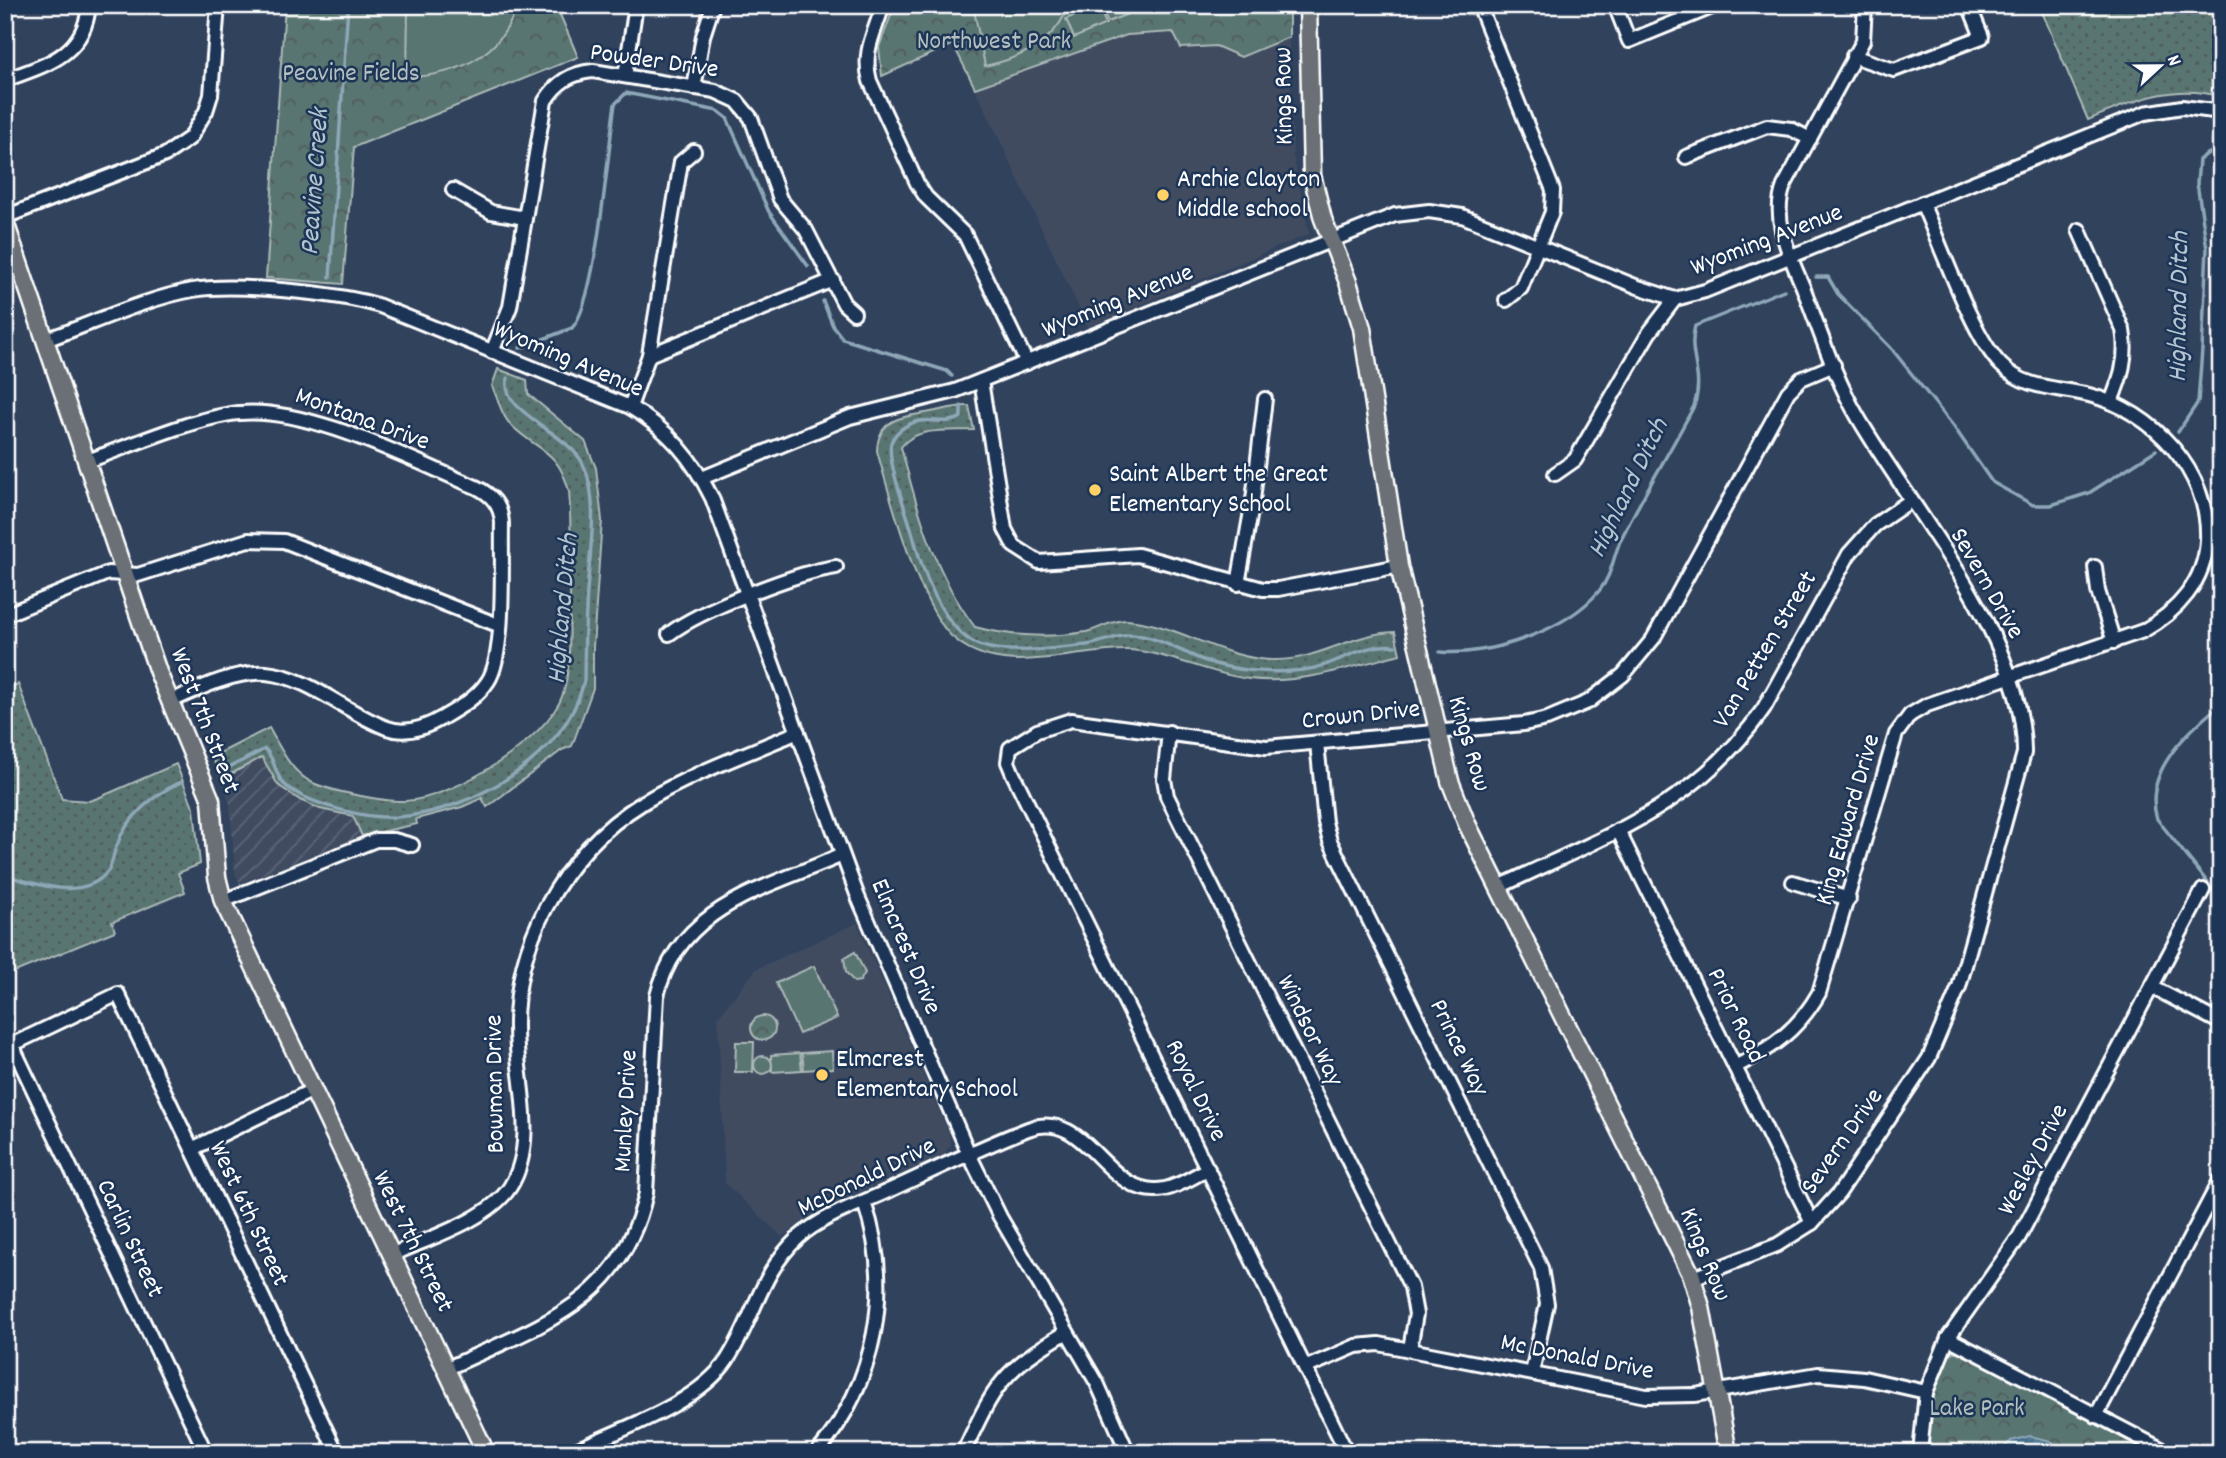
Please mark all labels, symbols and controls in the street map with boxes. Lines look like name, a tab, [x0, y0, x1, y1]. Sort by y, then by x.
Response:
park label: Northwest Park	[917, 24, 1071, 61]
north arrow	[2124, 32, 2194, 102]
street label: Powder Drive	[587, 35, 721, 89]
street label: Kings Row	[1266, 47, 1304, 145]
text: N	[2158, 52, 2187, 70]
park label: Peavine Fields	[282, 56, 420, 93]
water label: Peavine Creek	[292, 105, 342, 257]
place label: Archie Clayton Middle school	[1177, 162, 1320, 229]
marker: Archie Clayton Middle school	[1155, 187, 1171, 203]
street label: Wyoming Avenue	[1686, 195, 1848, 287]
water label: Highland Ditch	[2160, 230, 2202, 383]
street label: Wyoming Avenue	[1037, 255, 1199, 349]
street label: Wyoming Avenue	[487, 312, 649, 408]
street label: Montana Drive	[289, 379, 435, 461]
water label: Highland Ditch	[1579, 411, 1682, 566]
place label: Saint Albert the Great Elementary School	[1109, 457, 1329, 524]
marker: Saint Albert the Great Elementary School	[1087, 482, 1103, 498]
street label: Severn Drive	[1939, 522, 2033, 646]
water label: Highland Ditch	[539, 531, 592, 686]
street label: Van Petten Street	[1704, 564, 1828, 736]
street label: West 7th Street	[159, 643, 249, 800]
street label: Crown Drive	[1300, 691, 1422, 741]
street label: Kings Row	[1437, 692, 1499, 796]
street label: King Edward Drive	[1807, 730, 1891, 910]
street label: Elmcrest Drive	[860, 873, 950, 1021]
street label: Prior Road	[1696, 962, 1774, 1070]
street label: Windsor Way	[1266, 969, 1352, 1093]
street label: Prince Way	[1419, 993, 1498, 1103]
street label: Bowman Drive	[476, 1014, 516, 1154]
street label: Royal Drive	[1154, 1034, 1236, 1148]
place label: Elmcrest Elementary School	[836, 1042, 1018, 1109]
street label: Munley Drive	[605, 1049, 649, 1173]
marker: Elmcrest Elementary School	[814, 1067, 830, 1083]
street label: Severn Drive	[1793, 1081, 1893, 1203]
street label: Wesley Drive	[1989, 1098, 2079, 1222]
street label: McDonald Drive	[792, 1129, 942, 1227]
street label: West 6th Street	[198, 1135, 298, 1293]
street label: West 7th Street	[362, 1165, 462, 1319]
street label: Carlin Street	[85, 1174, 173, 1305]
street label: Kings Row	[1668, 1203, 1740, 1307]
street label: Mc Donald Drive	[1497, 1325, 1657, 1391]
park label: Lake Park	[1929, 1391, 2025, 1428]

